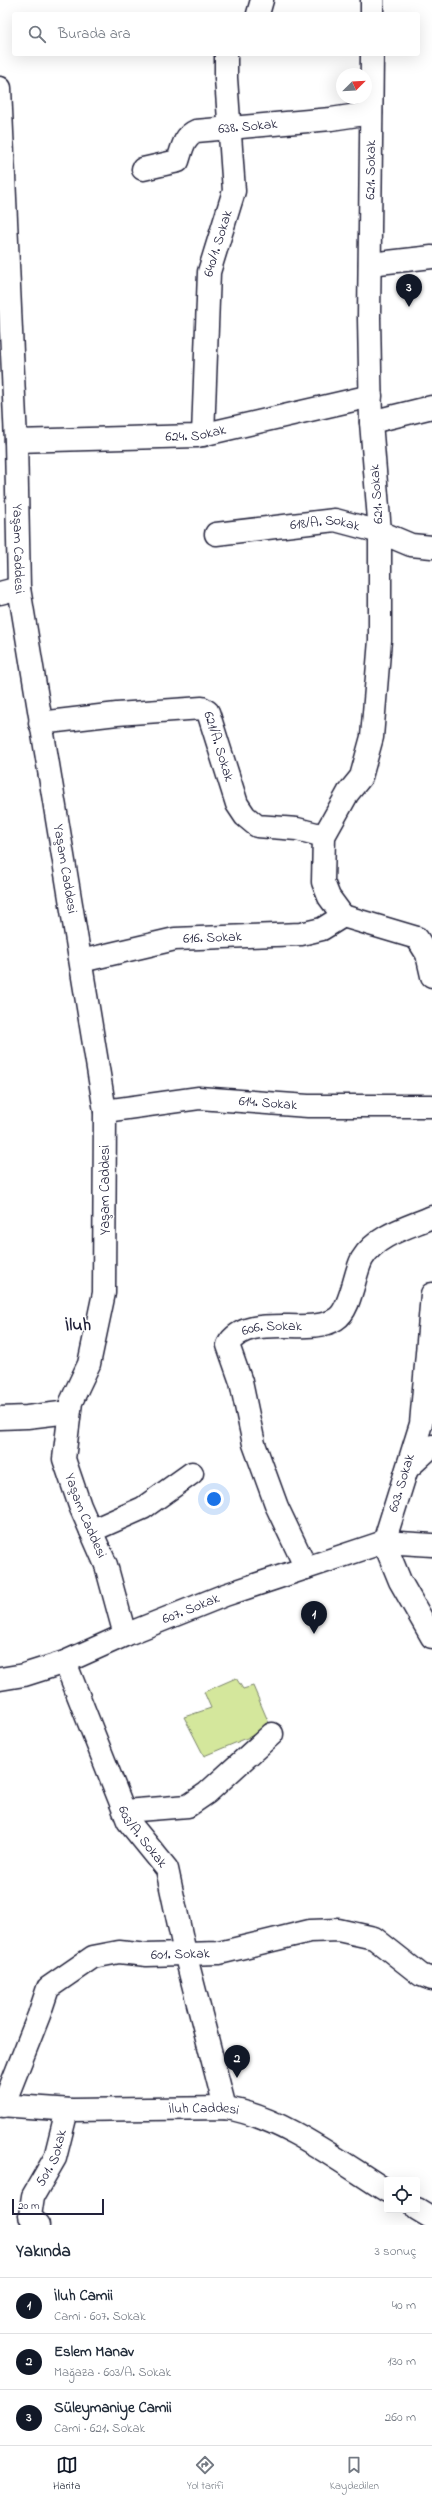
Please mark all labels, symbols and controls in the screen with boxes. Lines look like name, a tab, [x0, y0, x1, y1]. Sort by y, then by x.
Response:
search box	[12, 12, 420, 56]
icon: search	[26, 23, 48, 45]
text: Burada ara	[58, 23, 131, 45]
north arrow	[336, 68, 372, 104]
street label: 638. Sokak	[217, 113, 279, 139]
street label: 621. Sokak	[360, 139, 382, 200]
street label: 640/1. Sokak	[198, 207, 238, 277]
pin: 3	[396, 274, 422, 307]
street label: 624. Sokak	[165, 419, 229, 447]
street label: 621. Sokak	[364, 463, 390, 524]
street label: Yaşam Caddesi	[7, 503, 30, 595]
street label: 618/A. Sokak	[289, 510, 363, 537]
street label: 621/A. Sokak	[198, 709, 240, 785]
street label: Yaşam Caddesi	[48, 823, 83, 915]
street label: 616. Sokak	[183, 926, 243, 949]
street label: 614. Sokak	[238, 1090, 299, 1116]
street label: Yaşam Caddesi	[95, 1145, 116, 1235]
district label: İluh	[65, 1313, 91, 1339]
street label: 606. Sokak	[238, 1315, 303, 1341]
street label: 603. Sokak	[383, 1450, 421, 1515]
street label: Yaşam Caddesi	[59, 1470, 112, 1561]
your location	[204, 1489, 224, 1509]
street label: 607. Sokak	[159, 1587, 223, 1630]
pin: 1	[301, 1601, 327, 1634]
street label: 603/A. Sokak	[113, 1803, 173, 1873]
street label: 601. Sokak	[151, 1943, 211, 1965]
pin: 2	[224, 2045, 250, 2078]
street label: İluh Caddesi	[168, 2097, 241, 2121]
street label: 501. Sokak	[30, 2126, 72, 2191]
map controls	[384, 2177, 420, 2213]
button: locate	[384, 2177, 420, 2213]
scale bar	[12, 2197, 104, 2216]
text: 20 m	[18, 2198, 40, 2214]
text: Yakında	[16, 2239, 71, 2264]
text: 3 sonuç	[374, 2242, 416, 2261]
text: İluh Camii	[54, 2285, 113, 2307]
text: 1	[27, 2296, 31, 2315]
text: 40 m	[392, 2296, 416, 2315]
text: Cami · 607. Sokak	[54, 2307, 146, 2326]
text: Eslem Manav	[54, 2341, 134, 2363]
text: 2	[26, 2352, 32, 2371]
text: 130 m	[388, 2352, 416, 2371]
text: Mağaza · 603/A. Sokak	[54, 2363, 171, 2382]
text: Süleymaniye Camii	[54, 2397, 172, 2419]
text: 3	[26, 2408, 32, 2427]
text: 260 m	[385, 2408, 416, 2427]
text: Cami · 621. Sokak	[54, 2419, 145, 2438]
tab: Harita	[53, 2454, 80, 2494]
tab: Yol tarifi	[187, 2454, 223, 2494]
tab: Kaydedilen	[330, 2454, 379, 2494]

